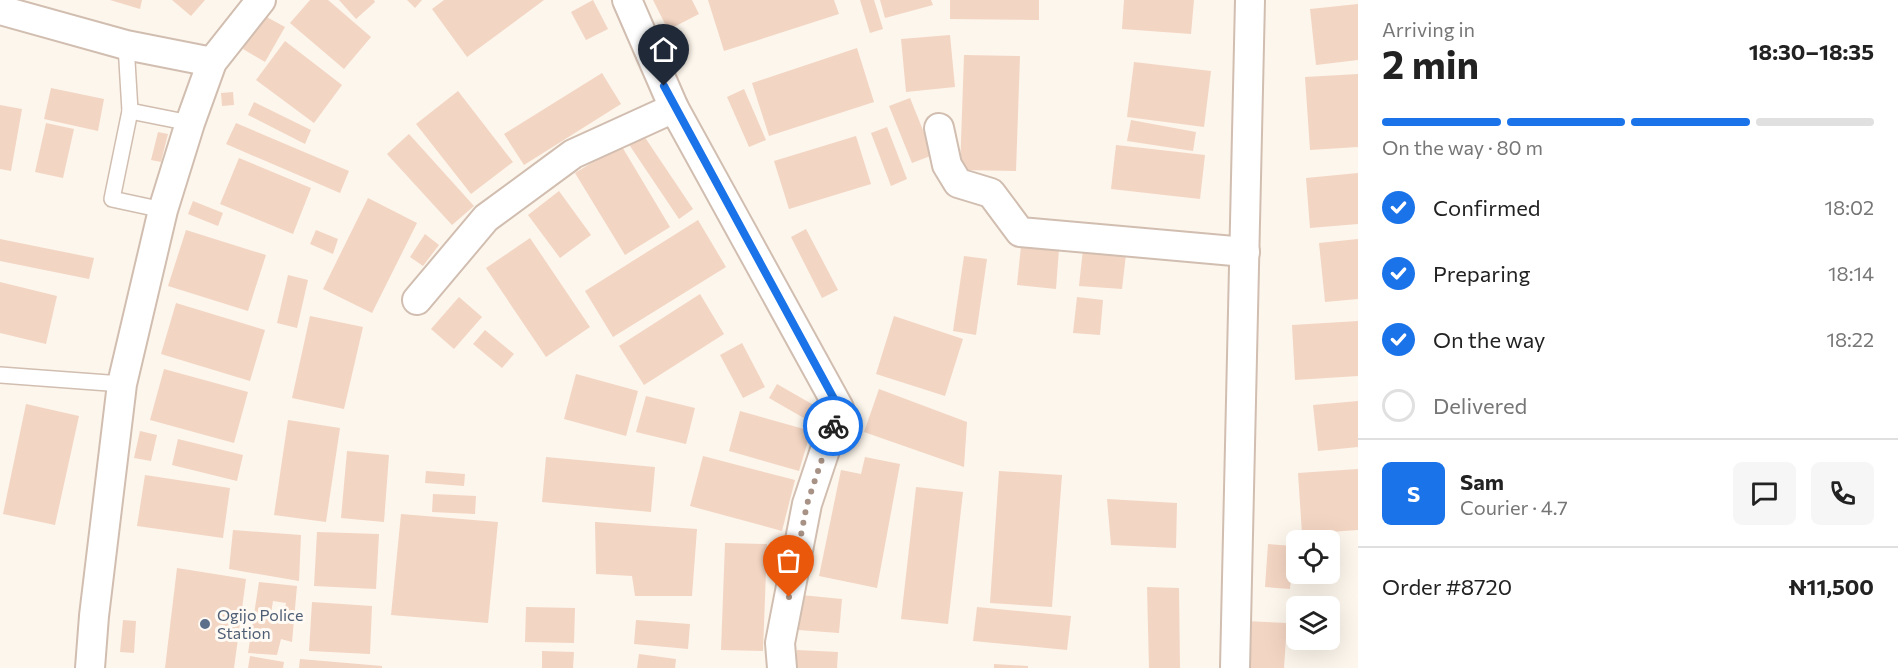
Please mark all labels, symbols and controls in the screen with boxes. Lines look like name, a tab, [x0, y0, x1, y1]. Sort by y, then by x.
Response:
text: Arriving in	[1382, 17, 1475, 41]
pin	[638, 24, 689, 86]
icon: home	[647, 33, 680, 66]
text: 18:30–18:35	[1749, 38, 1874, 65]
text: 2 min	[1382, 39, 1479, 87]
text: On the way · 80 m	[1382, 135, 1543, 159]
icon: check	[1382, 191, 1415, 224]
text: Confirmed	[1433, 194, 1540, 221]
text: 18:02	[1825, 195, 1874, 219]
icon: check	[1382, 257, 1415, 290]
text: Preparing	[1433, 260, 1530, 287]
text: 18:14	[1828, 261, 1874, 285]
icon: check	[1382, 323, 1415, 356]
text: On the way	[1433, 326, 1545, 353]
text: 18:22	[1826, 327, 1874, 351]
text: Delivered	[1433, 392, 1527, 419]
courier	[803, 396, 863, 456]
icon: bike	[817, 410, 850, 443]
button: chat	[1733, 462, 1796, 525]
button: phone	[1811, 462, 1874, 525]
text: Sam	[1460, 468, 1504, 495]
text: S	[1407, 480, 1420, 507]
text: Courier · 4.7	[1460, 495, 1568, 519]
map controls	[1286, 530, 1340, 650]
button: locate	[1286, 530, 1340, 584]
pin	[763, 535, 814, 597]
icon: bag	[772, 544, 805, 577]
text: Order #8720	[1382, 573, 1512, 600]
text: ₦11,500	[1788, 573, 1874, 600]
button: layers	[1286, 596, 1340, 650]
place label: Ogijo Police Station	[217, 605, 303, 642]
marker: Ogijo Police Station	[198, 617, 212, 631]

